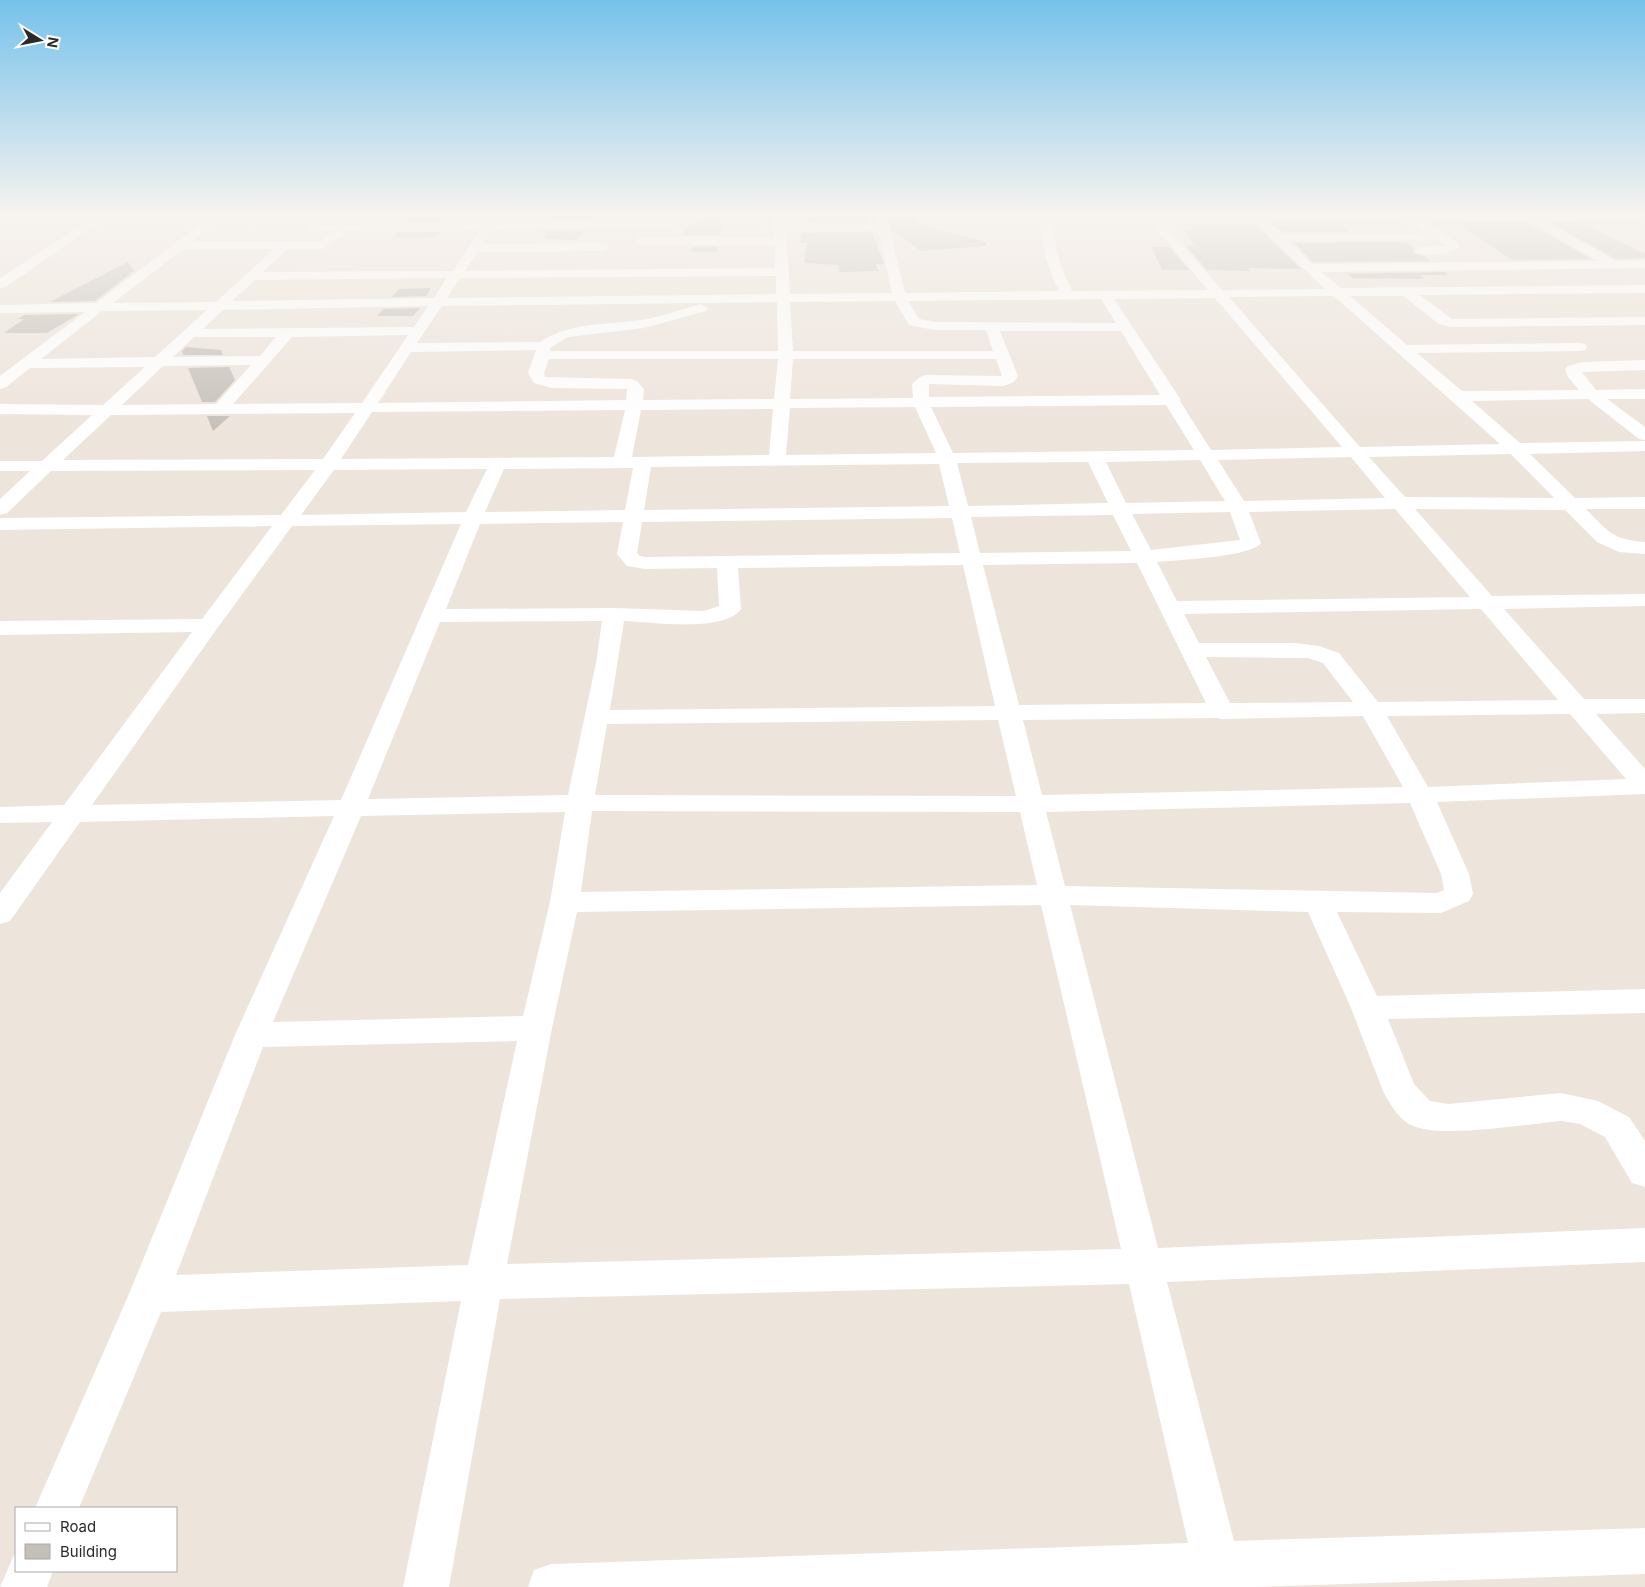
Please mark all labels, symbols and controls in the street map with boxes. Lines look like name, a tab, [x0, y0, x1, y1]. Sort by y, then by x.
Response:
north arrow	[15, 15, 65, 65]
text: N	[44, 36, 63, 49]
legend	[15, 1507, 178, 1572]
text: Road	[60, 1517, 96, 1536]
text: Building	[60, 1542, 117, 1561]

